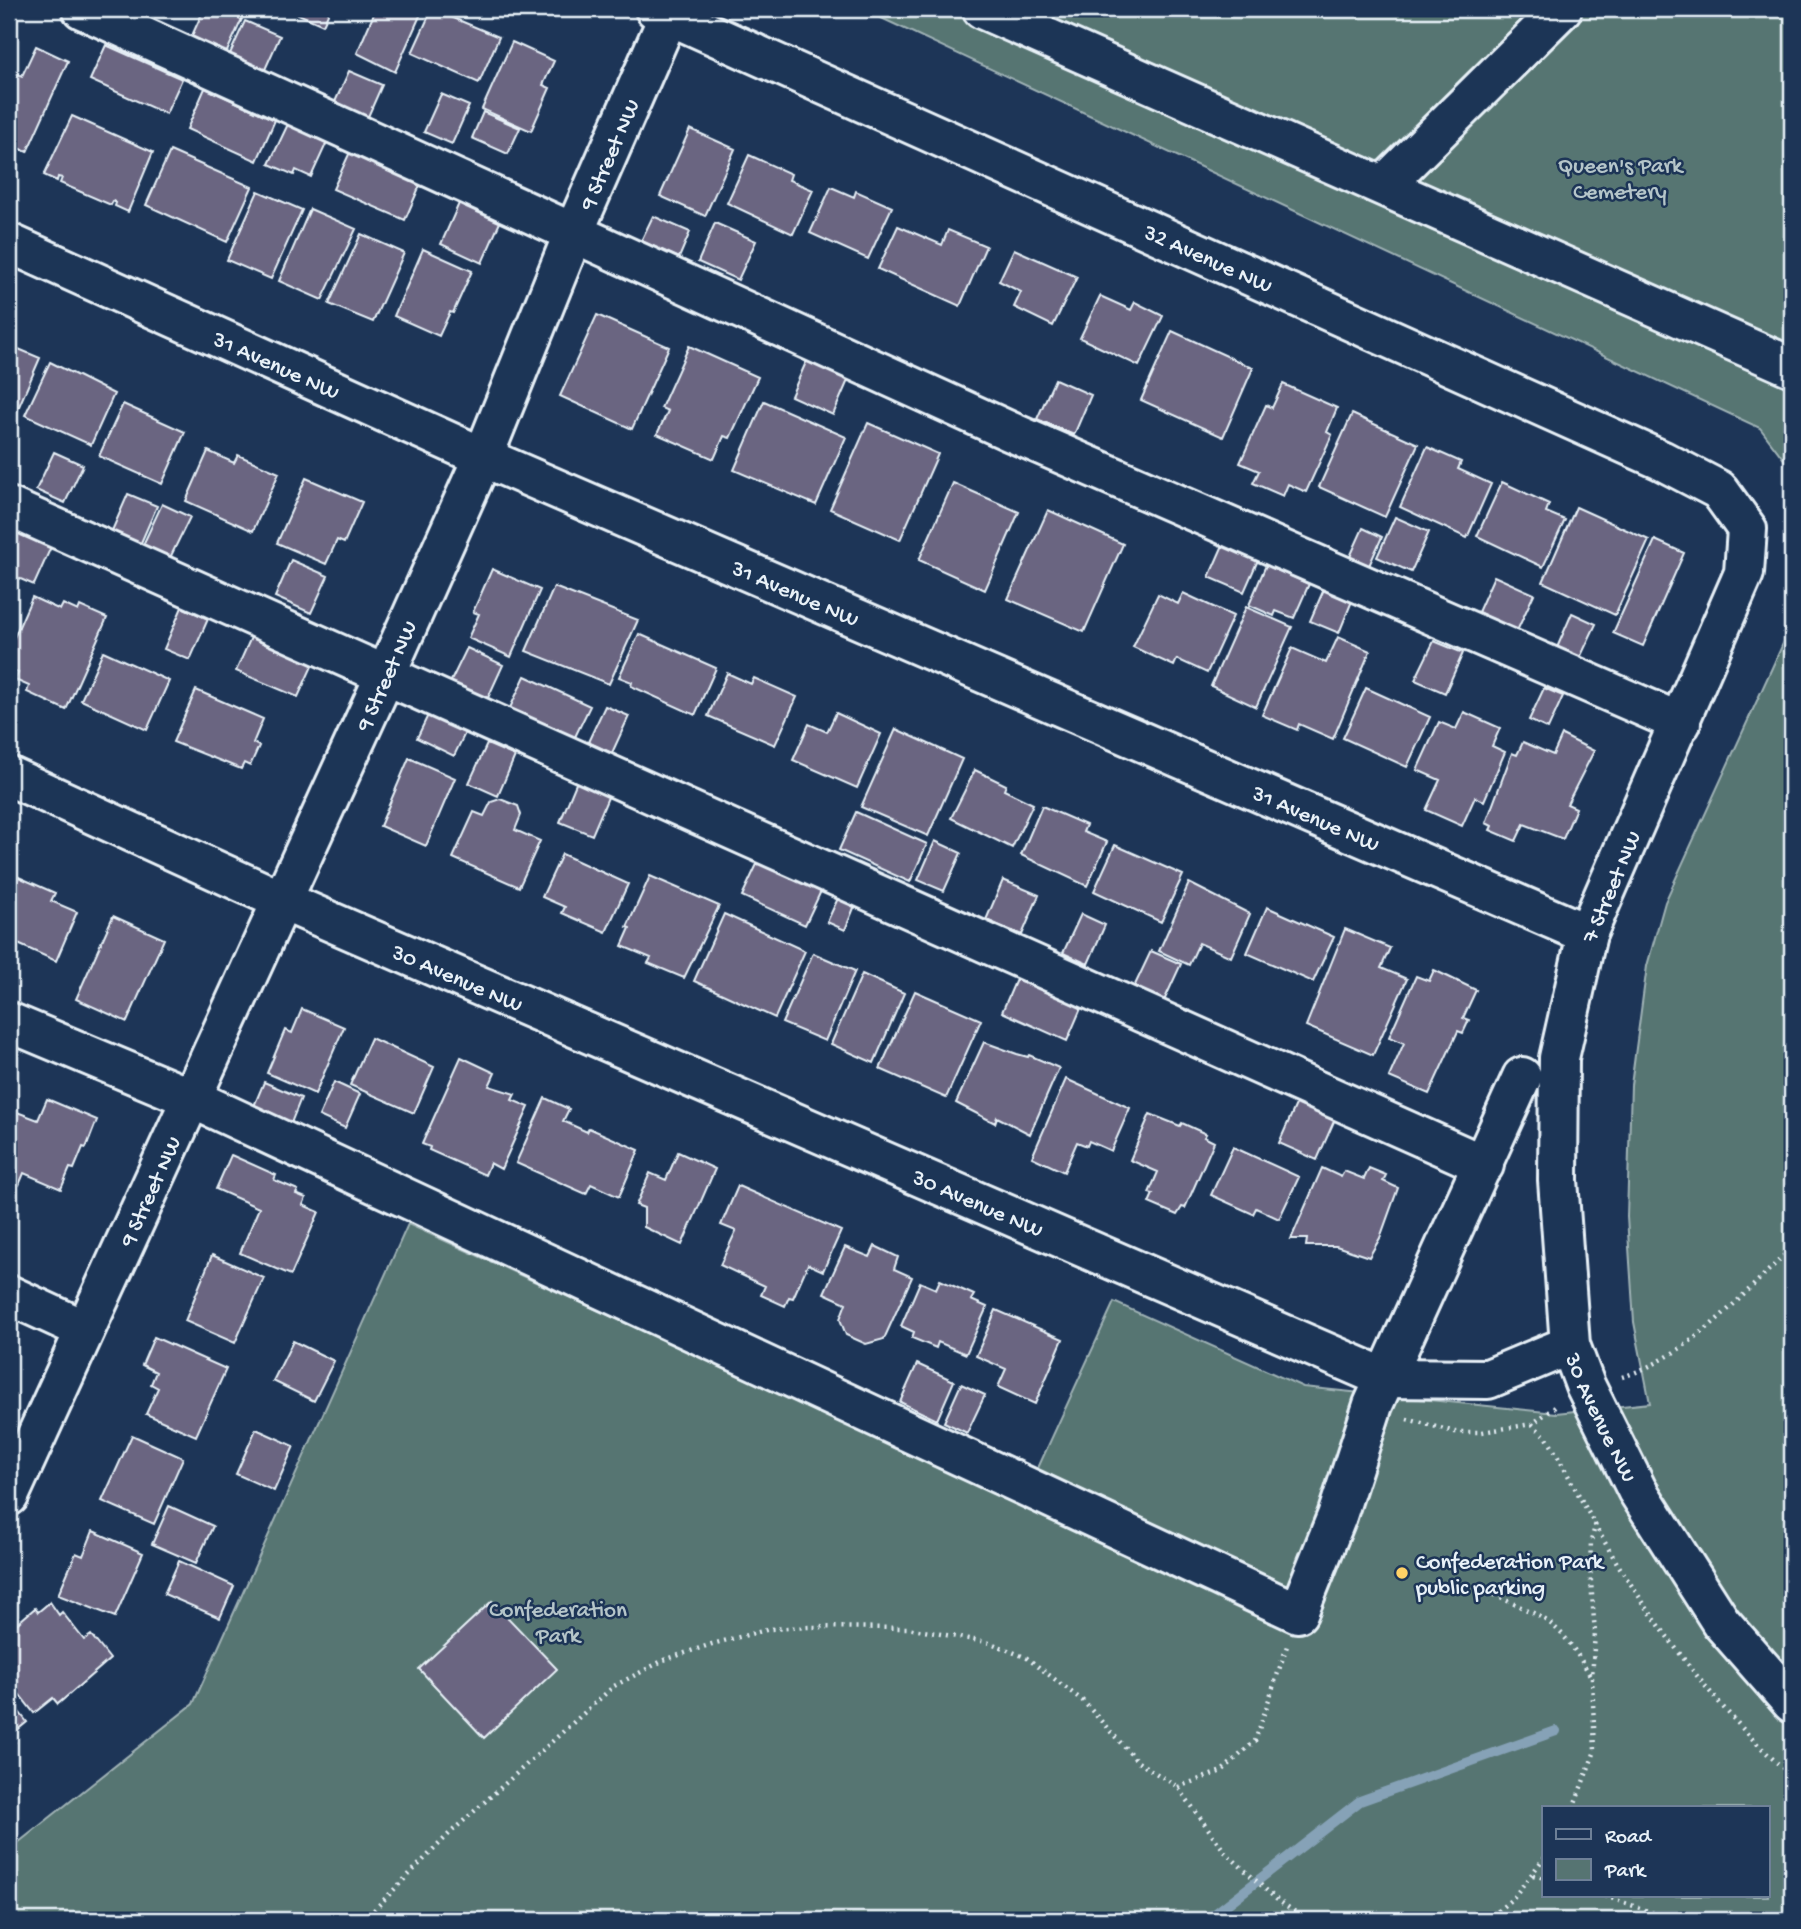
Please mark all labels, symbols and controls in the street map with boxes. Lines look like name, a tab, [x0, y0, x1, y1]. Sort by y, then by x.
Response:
street label: 9 Street NW	[575, 96, 648, 216]
park label: Queen's Park Cemetery	[1558, 154, 1685, 207]
street label: 32 Avenue NW	[1138, 220, 1276, 301]
street label: 31 Avenue NW	[207, 326, 343, 407]
street label: 31 Avenue NW	[726, 556, 862, 635]
street label: 9 Street NW	[351, 617, 425, 737]
street label: 31 Avenue NW	[1246, 781, 1383, 860]
street label: 7 Street NW	[1577, 827, 1649, 948]
street label: 30 Avenue NW	[386, 939, 526, 1020]
street label: 9 Street NW	[115, 1133, 189, 1252]
street label: 30 Avenue NW	[907, 1165, 1047, 1245]
street label: 30 Avenue NW	[1557, 1349, 1641, 1488]
place label: Confederation Park public parking	[1415, 1550, 1606, 1603]
marker: Confederation Park public parking	[1394, 1565, 1410, 1581]
park label: Confederation Park	[489, 1598, 627, 1651]
legend	[1542, 1806, 1770, 1898]
text: Road	[1605, 1826, 1653, 1851]
text: Park	[1604, 1860, 1648, 1885]

